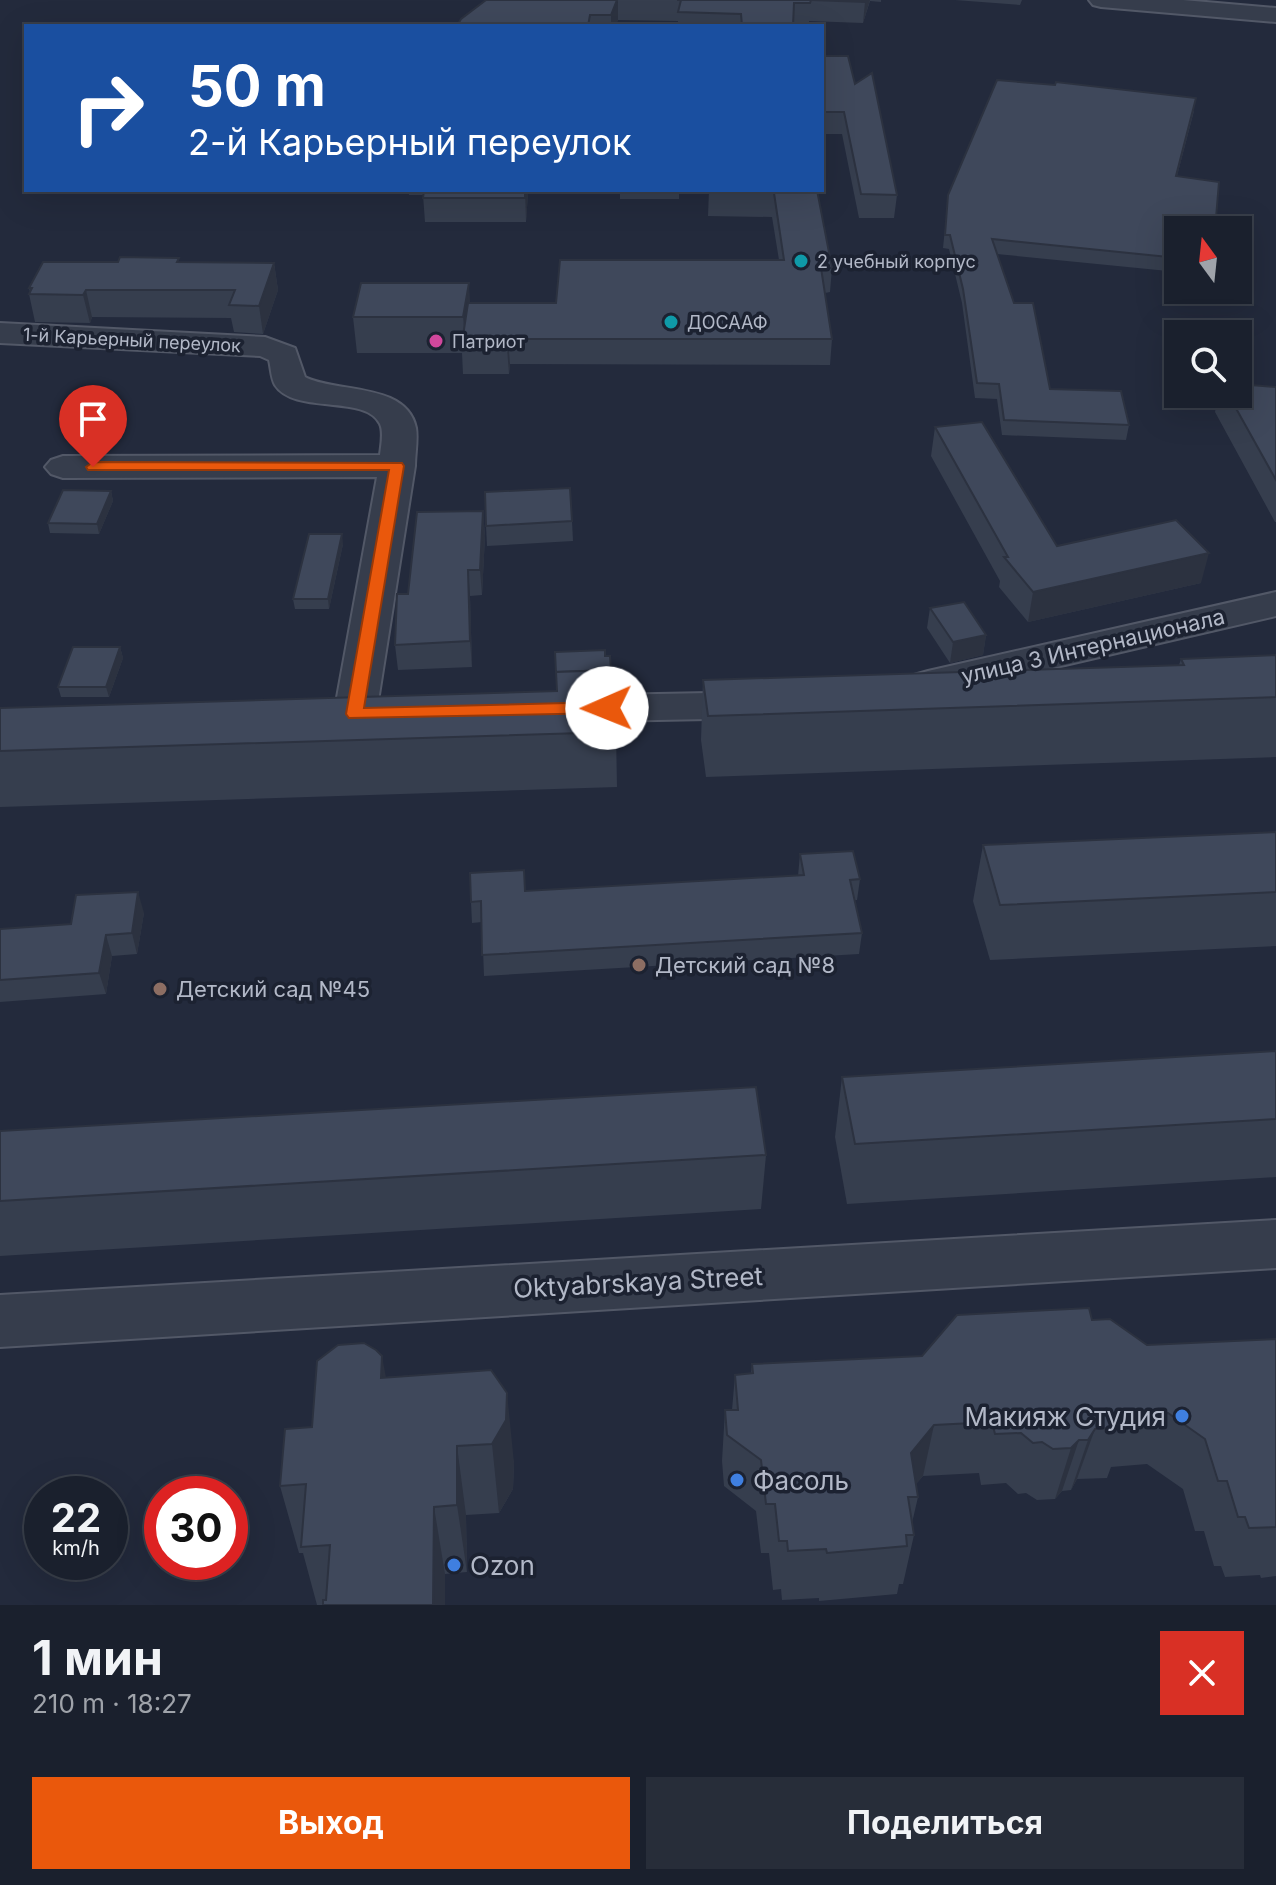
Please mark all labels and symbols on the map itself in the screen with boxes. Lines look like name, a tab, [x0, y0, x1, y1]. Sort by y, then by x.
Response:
north arrow	[1164, 216, 1252, 304]
place label: 2 учебный корпус	[817, 251, 976, 272]
marker: 2 учебный корпус	[792, 252, 810, 270]
place label: ДОСААФ	[687, 312, 768, 333]
marker: ДОСААФ	[662, 313, 680, 331]
street label: 1-й Карьерный переулок	[23, 324, 242, 356]
place label: Патриот	[452, 331, 526, 352]
marker: Патриот	[427, 332, 445, 350]
pin	[59, 385, 127, 467]
street label: улица 3 Интернационала	[959, 603, 1227, 689]
position arrow	[565, 666, 649, 750]
place label: Детский сад №8	[655, 952, 835, 978]
marker: Детский сад №8	[630, 956, 648, 974]
place label: Детский сад №45	[176, 976, 370, 1002]
marker: Детский сад №45	[151, 980, 169, 998]
street label: Oktyabrskaya Street	[512, 1260, 764, 1304]
place label: Макияж Студия	[965, 1401, 1166, 1432]
marker: Макияж Студия	[1173, 1407, 1191, 1425]
place label: Фасоль	[753, 1465, 849, 1496]
marker: Фасоль	[728, 1471, 746, 1489]
speed limit sign: 30	[144, 1476, 248, 1580]
place label: Ozon	[470, 1550, 535, 1581]
marker: Ozon	[445, 1556, 463, 1574]

